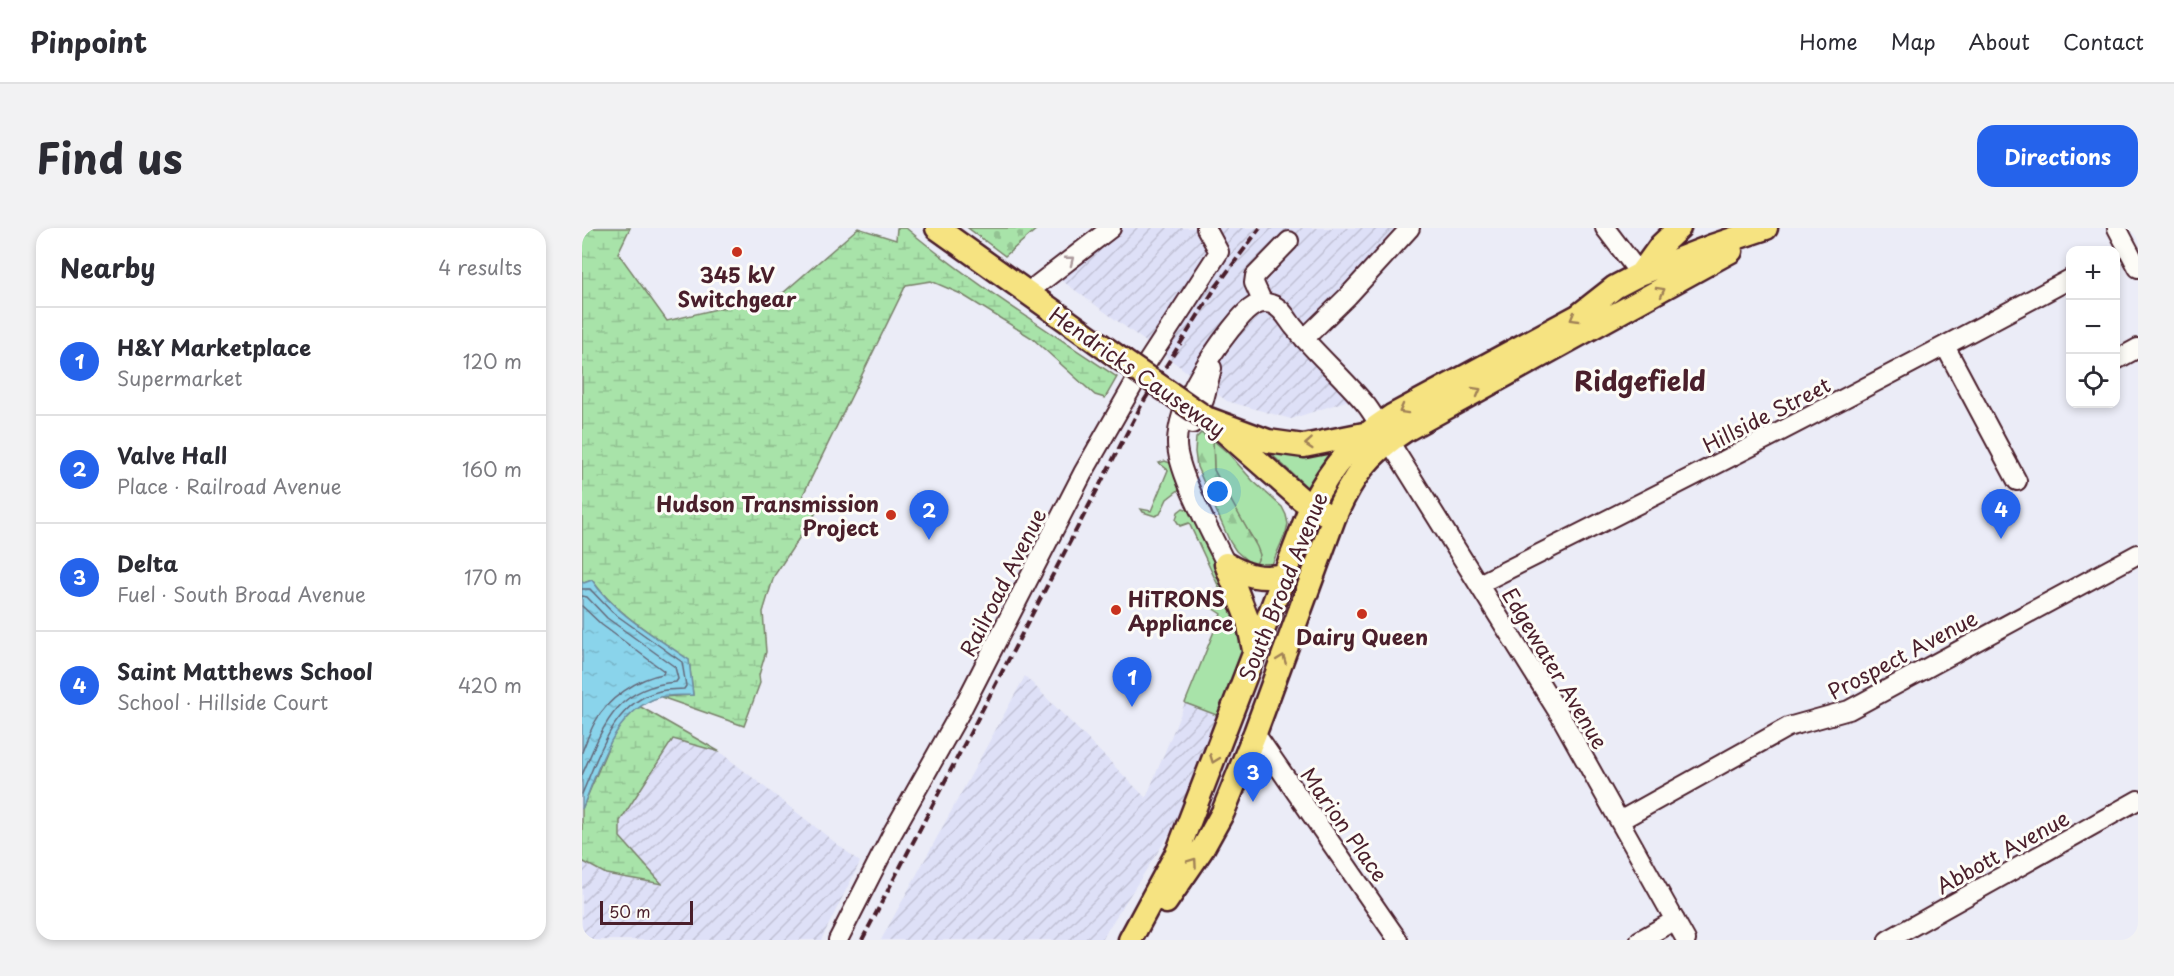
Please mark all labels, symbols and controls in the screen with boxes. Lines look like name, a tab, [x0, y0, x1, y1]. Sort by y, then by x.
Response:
text: Pinpoint	[30, 20, 147, 63]
text: Home	[1799, 25, 1858, 57]
text: Map	[1891, 25, 1936, 57]
text: About	[1969, 25, 2030, 57]
text: Contact	[2063, 25, 2144, 57]
text: Find us	[36, 125, 183, 188]
button: Directions	[1977, 125, 2138, 187]
marker: 345 kV Switchgear	[730, 245, 744, 259]
map controls	[2066, 246, 2120, 408]
button: +	[2066, 246, 2120, 300]
text: Nearby	[60, 248, 155, 287]
text: 4 results	[438, 252, 522, 282]
one-way arrow	[1063, 257, 1074, 268]
place label: 345 kV Switchgear	[678, 258, 797, 314]
one-way arrow	[1654, 287, 1665, 298]
street label: Hendricks Causeway	[1043, 298, 1233, 444]
button: −	[2066, 300, 2120, 354]
one-way arrow	[1570, 310, 1580, 322]
text: H&Y Marketplace	[117, 330, 311, 363]
text: 1	[75, 346, 84, 376]
text: 120 m	[463, 346, 522, 376]
button: locate	[2066, 354, 2120, 408]
district label: Ridgefield	[1574, 359, 1706, 400]
text: Supermarket	[117, 363, 243, 393]
street label: Hillside Street	[1696, 368, 1836, 460]
one-way arrow	[1471, 387, 1481, 398]
one-way arrow	[1398, 403, 1409, 414]
text: Valve Hall	[117, 438, 227, 471]
one-way arrow	[1304, 438, 1313, 451]
text: 2	[72, 454, 87, 484]
text: 160 m	[462, 454, 522, 484]
text: Place · Railroad Avenue	[117, 471, 342, 501]
your location	[1203, 477, 1232, 506]
place label: Hudson Transmission Project	[656, 487, 879, 543]
street label: South Broad Avenue	[1229, 487, 1335, 685]
pin: 2	[910, 490, 948, 540]
pin: 4	[1982, 490, 2020, 539]
street label: Railroad Avenue	[951, 502, 1053, 662]
marker: Hudson Transmission Project	[884, 508, 898, 522]
text: Delta	[117, 546, 178, 579]
text: 3	[73, 562, 86, 592]
text: 170 m	[464, 562, 522, 592]
text: Fuel · South Broad Avenue	[117, 579, 366, 609]
street label: Edgewater Avenue	[1495, 581, 1617, 755]
place label: HiTRONS Appliance	[1128, 582, 1234, 638]
street label: Prospect Avenue	[1821, 601, 1983, 707]
marker: HiTRONS Appliance	[1109, 603, 1123, 617]
marker: Dairy Queen	[1355, 607, 1369, 621]
place label: Dairy Queen	[1296, 620, 1428, 652]
text: Saint Matthews School	[117, 654, 373, 687]
one-way arrow	[1274, 655, 1287, 665]
pin: 1	[1112, 658, 1152, 707]
text: 4	[73, 670, 86, 700]
text: 420 m	[458, 670, 522, 700]
text: School · Hillside Court	[117, 687, 328, 717]
pin: 3	[1234, 752, 1272, 802]
one-way arrow	[1208, 753, 1221, 764]
street label: Marion Place	[1294, 760, 1396, 888]
street label: Abbott Avenue	[1929, 801, 2075, 901]
one-way arrow	[1186, 858, 1197, 869]
scale bar	[600, 898, 693, 926]
text: 50 m	[609, 899, 650, 923]

